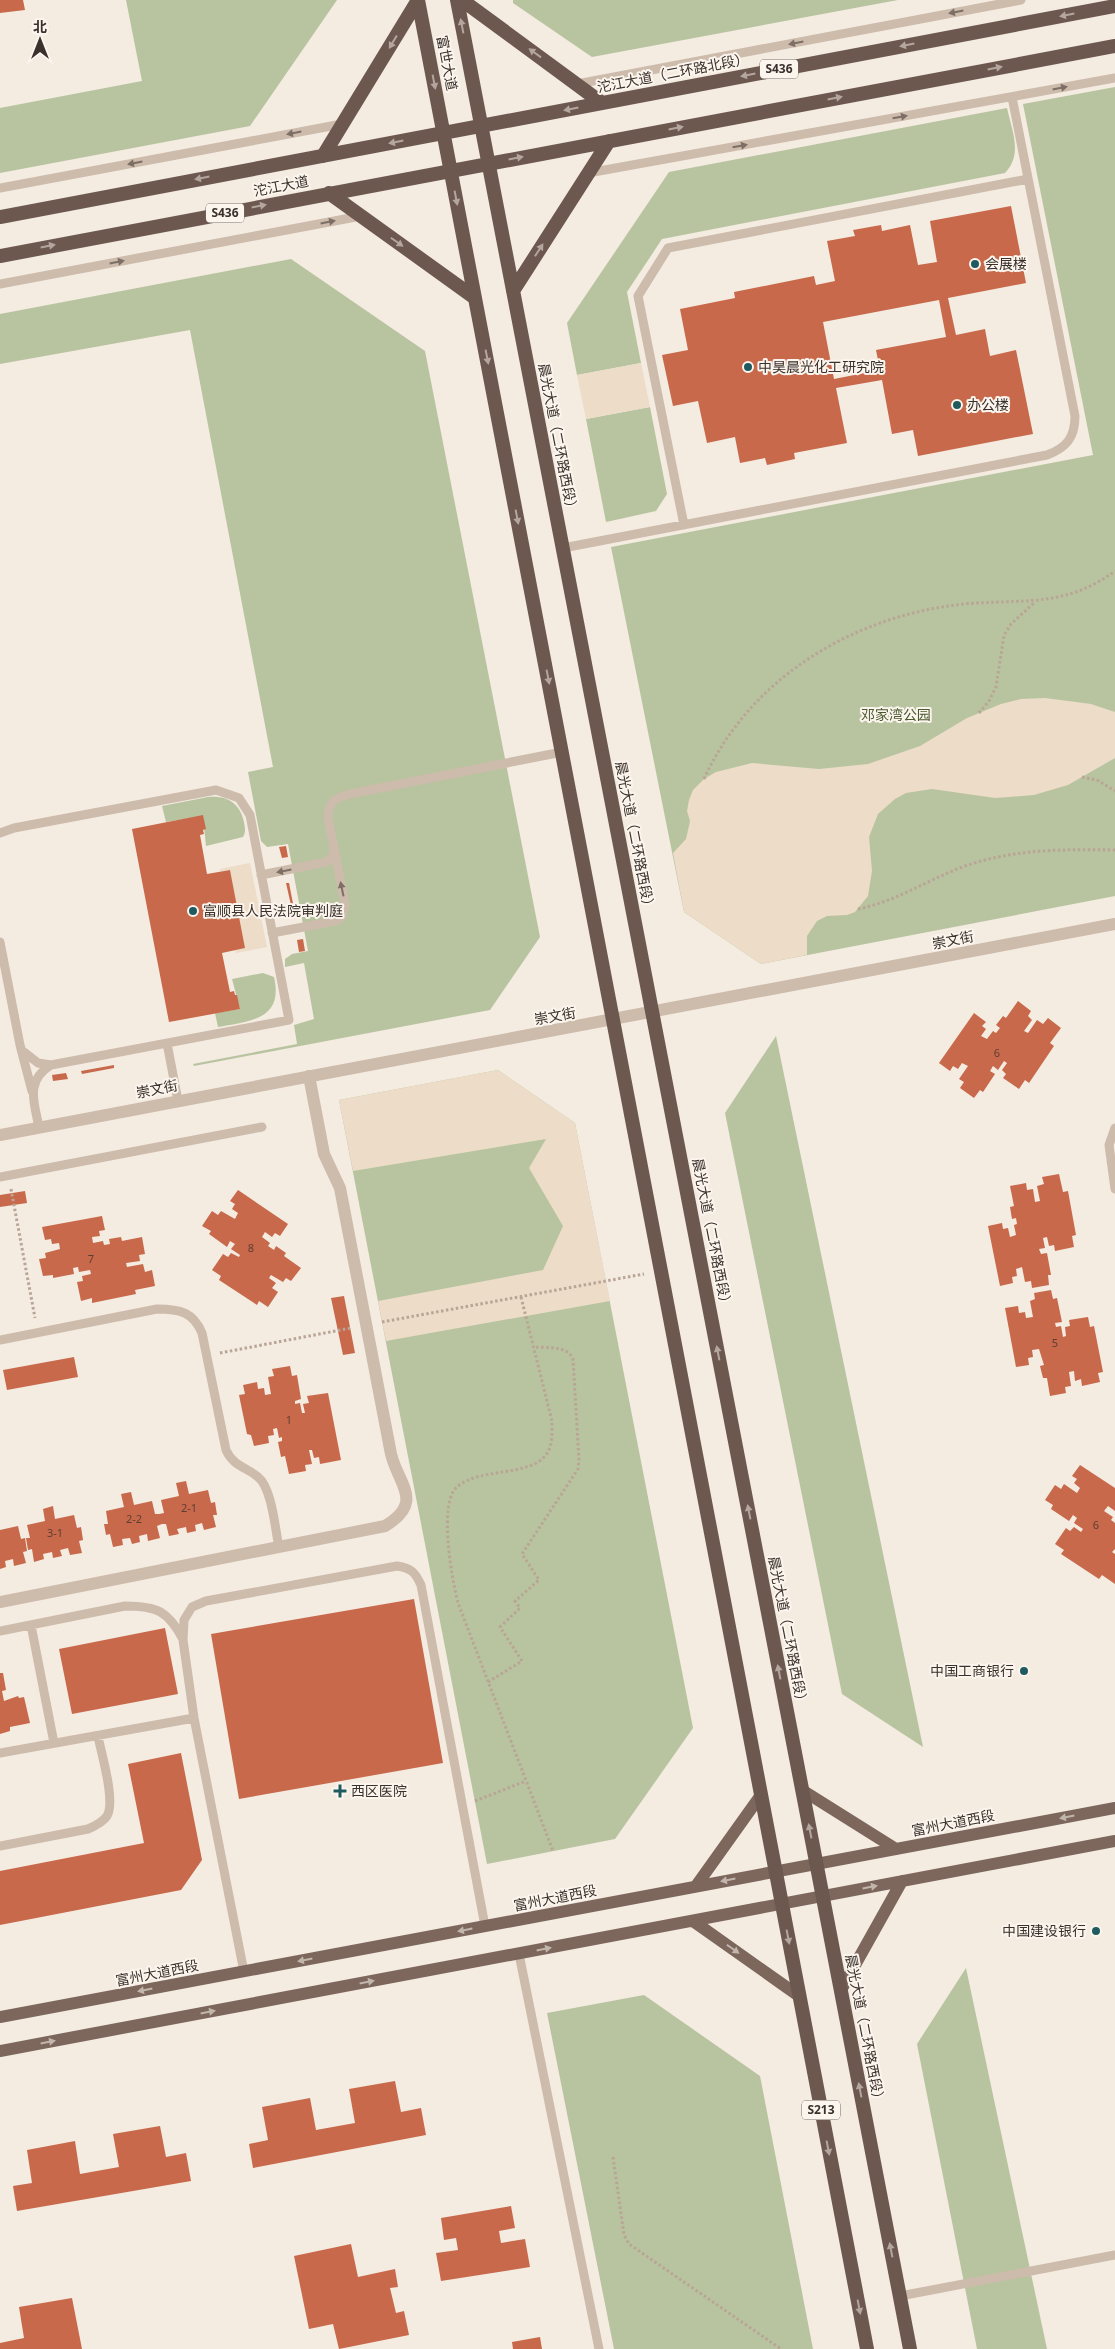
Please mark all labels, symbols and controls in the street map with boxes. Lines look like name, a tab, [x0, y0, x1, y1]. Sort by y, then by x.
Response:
one-way arrow	[947, 9, 963, 17]
one-way arrow	[1059, 12, 1075, 20]
north arrow	[15, 15, 65, 65]
text: 北	[33, 17, 47, 36]
one-way arrow	[458, 19, 466, 34]
street label: 富世大道	[433, 34, 462, 92]
one-way arrow	[388, 35, 397, 48]
one-way arrow	[788, 39, 804, 47]
one-way arrow	[899, 42, 915, 50]
one-way arrow	[528, 48, 542, 58]
street label: 沱江大道（二环路北段）	[596, 48, 750, 97]
road number: S436	[760, 60, 798, 78]
one-way arrow	[987, 64, 1003, 72]
one-way arrow	[739, 72, 755, 80]
one-way arrow	[430, 75, 438, 90]
one-way arrow	[1052, 84, 1068, 92]
one-way arrow	[828, 94, 844, 102]
one-way arrow	[562, 105, 578, 113]
one-way arrow	[892, 113, 908, 121]
one-way arrow	[668, 124, 684, 132]
one-way arrow	[286, 130, 302, 138]
one-way arrow	[388, 138, 404, 146]
one-way arrow	[732, 142, 748, 150]
one-way arrow	[508, 154, 524, 162]
one-way arrow	[126, 160, 142, 168]
street label: 沱江大道	[252, 171, 310, 200]
one-way arrow	[194, 175, 210, 183]
one-way arrow	[452, 190, 460, 205]
one-way arrow	[252, 202, 268, 210]
road number: S436	[206, 204, 244, 222]
one-way arrow	[320, 218, 336, 226]
one-way arrow	[390, 237, 404, 247]
one-way arrow	[40, 242, 56, 250]
one-way arrow	[534, 243, 544, 257]
place label: 会展楼	[985, 254, 1027, 273]
one-way arrow	[109, 258, 124, 266]
marker: 会展楼	[969, 258, 981, 270]
one-way arrow	[483, 350, 491, 366]
place label: 中昊晨光化工研究院	[758, 357, 884, 376]
marker: 中昊晨光化工研究院	[742, 361, 754, 373]
street label: 晨光大道（二环路西段）	[534, 362, 583, 516]
place label: 办公楼	[967, 395, 1009, 414]
marker: 办公楼	[951, 399, 963, 411]
one-way arrow	[514, 510, 522, 526]
one-way arrow	[544, 669, 552, 685]
park label: 邓家湾公园	[861, 705, 931, 724]
street label: 晨光大道（二环路西段）	[611, 760, 660, 914]
one-way arrow	[276, 867, 292, 875]
one-way arrow	[338, 881, 346, 896]
place label: 富顺县人民法院审判庭	[203, 901, 343, 920]
marker: 富顺县人民法院审判庭	[187, 905, 199, 917]
street label: 崇文街	[930, 926, 975, 953]
street label: 崇文街	[533, 1003, 577, 1029]
house number: 6	[994, 1045, 1000, 1060]
street label: 崇文街	[134, 1075, 179, 1102]
street label: 晨光大道（二环路西段）	[688, 1157, 737, 1311]
house number: 8	[248, 1240, 254, 1255]
house number: 7	[88, 1251, 94, 1266]
house number: 5	[1052, 1335, 1058, 1350]
one-way arrow	[713, 1344, 721, 1360]
house number: 1	[286, 1412, 292, 1427]
house number: 2-1	[181, 1500, 197, 1515]
one-way arrow	[744, 1504, 752, 1520]
house number: 2-2	[126, 1511, 142, 1526]
house number: 6	[1093, 1517, 1099, 1532]
house number: 3-1	[47, 1525, 63, 1540]
street label: 晨光大道（二环路西段）	[764, 1555, 813, 1709]
place label: 中国工商银行	[930, 1661, 1014, 1680]
one-way arrow	[775, 1663, 783, 1679]
marker: 中国工商银行	[1018, 1665, 1030, 1677]
place label: 西区医院	[351, 1781, 407, 1800]
marker: 西区医院	[333, 1784, 347, 1798]
street label: 富州大道西段	[910, 1805, 996, 1840]
one-way arrow	[1059, 1813, 1075, 1821]
one-way arrow	[806, 1823, 814, 1839]
one-way arrow	[719, 1877, 735, 1885]
street label: 富州大道西段	[512, 1880, 598, 1915]
one-way arrow	[863, 1883, 879, 1891]
place label: 中国建设银行	[1002, 1921, 1086, 1940]
marker: 中国建设银行	[1090, 1925, 1102, 1937]
one-way arrow	[457, 1926, 472, 1934]
one-way arrow	[784, 1929, 792, 1945]
one-way arrow	[537, 1944, 553, 1952]
one-way arrow	[726, 1944, 740, 1954]
street label: 晨光大道（二环路西段）	[841, 1953, 890, 2107]
street label: 富州大道西段	[114, 1955, 200, 1990]
one-way arrow	[297, 1957, 313, 1965]
one-way arrow	[360, 1978, 375, 1986]
one-way arrow	[138, 1986, 153, 1994]
one-way arrow	[200, 2008, 215, 2016]
one-way arrow	[40, 2038, 56, 2046]
one-way arrow	[856, 2082, 864, 2098]
road number: S213	[802, 2100, 840, 2120]
one-way arrow	[824, 2140, 832, 2156]
one-way arrow	[886, 2241, 894, 2257]
one-way arrow	[855, 2300, 863, 2316]

